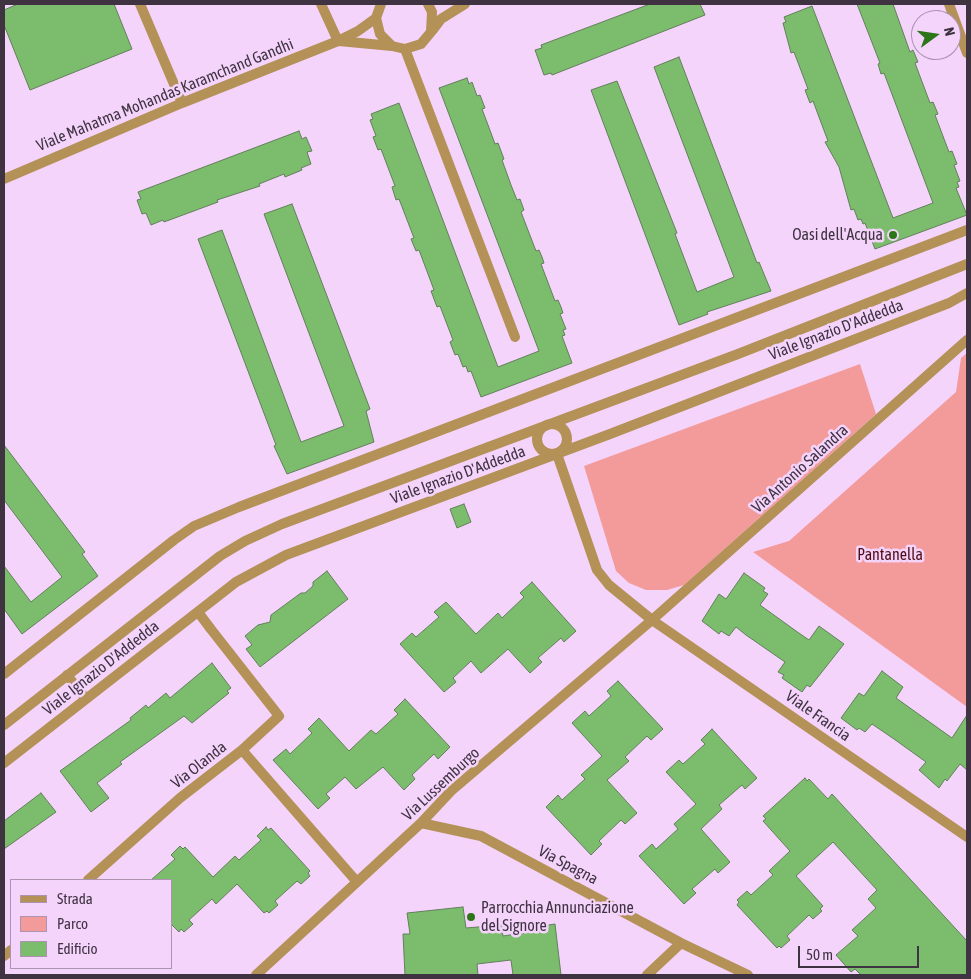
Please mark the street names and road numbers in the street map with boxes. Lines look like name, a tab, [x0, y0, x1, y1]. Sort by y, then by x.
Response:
street label: Viale Mahatma Mohandas Karamchand Gandhi	[34, 35, 296, 155]
street label: Viale Ignazio D'Addedda	[766, 296, 906, 364]
street label: Via Antonio Salandra	[748, 421, 852, 517]
street label: Viale Ignazio D'Addedda	[388, 442, 528, 508]
street label: Viale Ignazio D'Addedda	[39, 617, 163, 719]
street label: Viale Francia	[782, 687, 854, 745]
street label: Via Olanda	[167, 737, 231, 793]
street label: Via Lussemburgo	[398, 743, 484, 825]
street label: Via Spagna	[535, 841, 601, 889]

